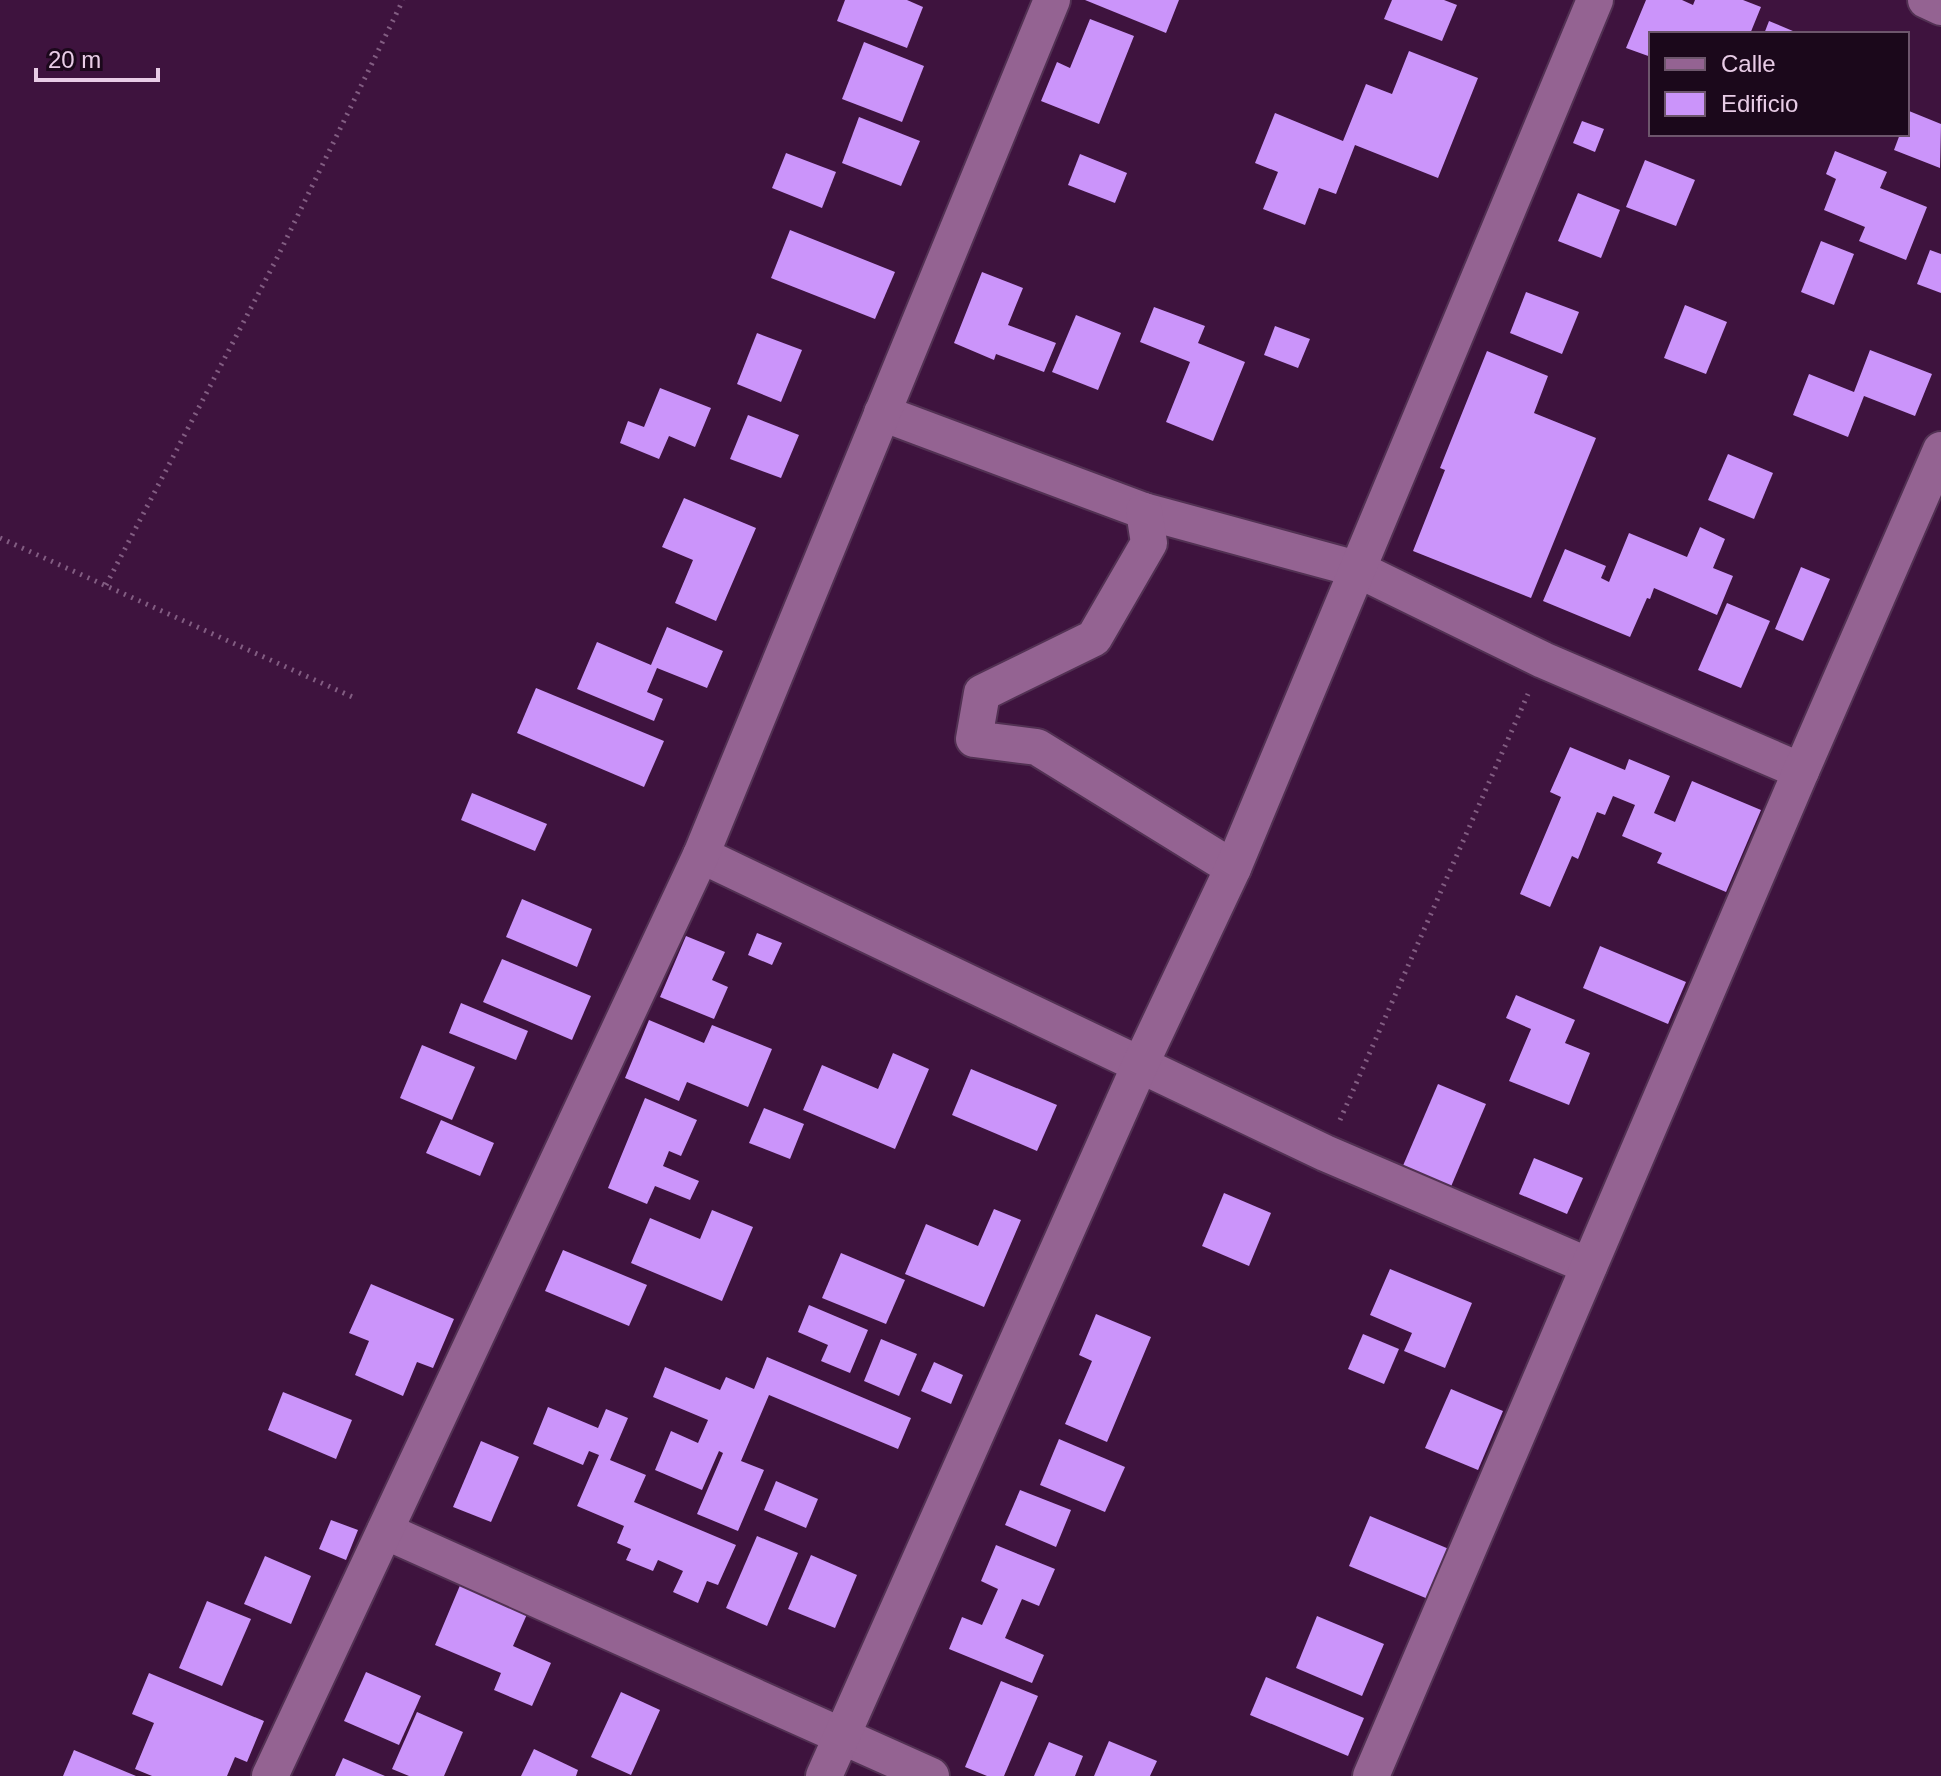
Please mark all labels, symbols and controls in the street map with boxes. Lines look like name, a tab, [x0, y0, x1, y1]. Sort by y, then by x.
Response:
scale bar	[36, 32, 158, 82]
legend	[1649, 32, 1909, 136]
text: 20 m	[48, 46, 101, 73]
text: Calle	[1721, 50, 1776, 77]
text: Edificio	[1721, 90, 1798, 117]

